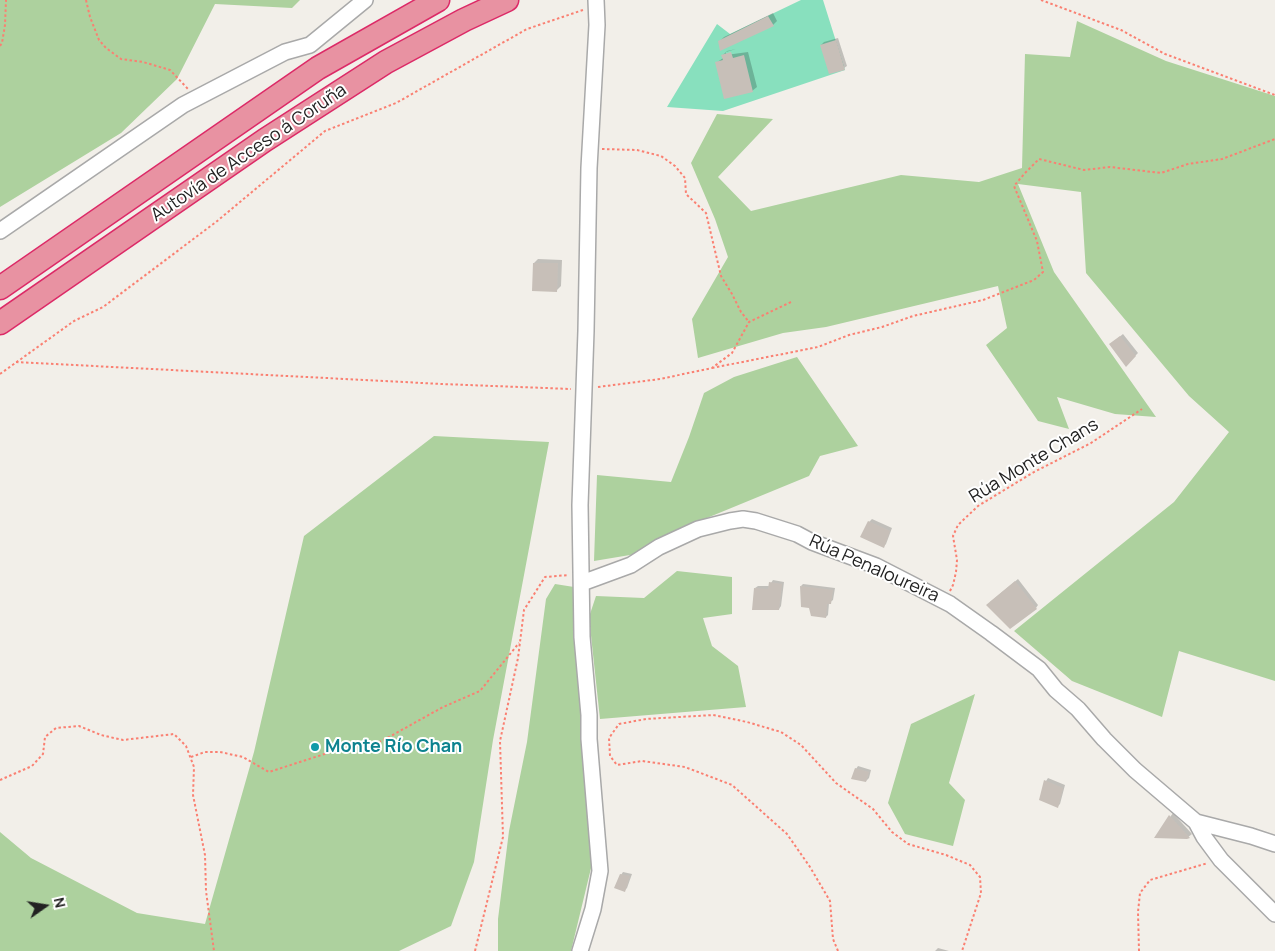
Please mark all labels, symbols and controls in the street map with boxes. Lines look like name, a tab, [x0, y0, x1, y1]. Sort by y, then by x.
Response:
street label: Autovía de Acceso á Coruña	[147, 79, 351, 227]
street label: Rúa Monte Chans	[966, 414, 1102, 508]
street label: Rúa Penaloureira	[806, 531, 942, 607]
place label: Monte Río Chan	[325, 736, 462, 758]
marker: Monte Río Chan	[309, 741, 321, 753]
north arrow	[20, 881, 70, 931]
text: N	[50, 895, 70, 910]

